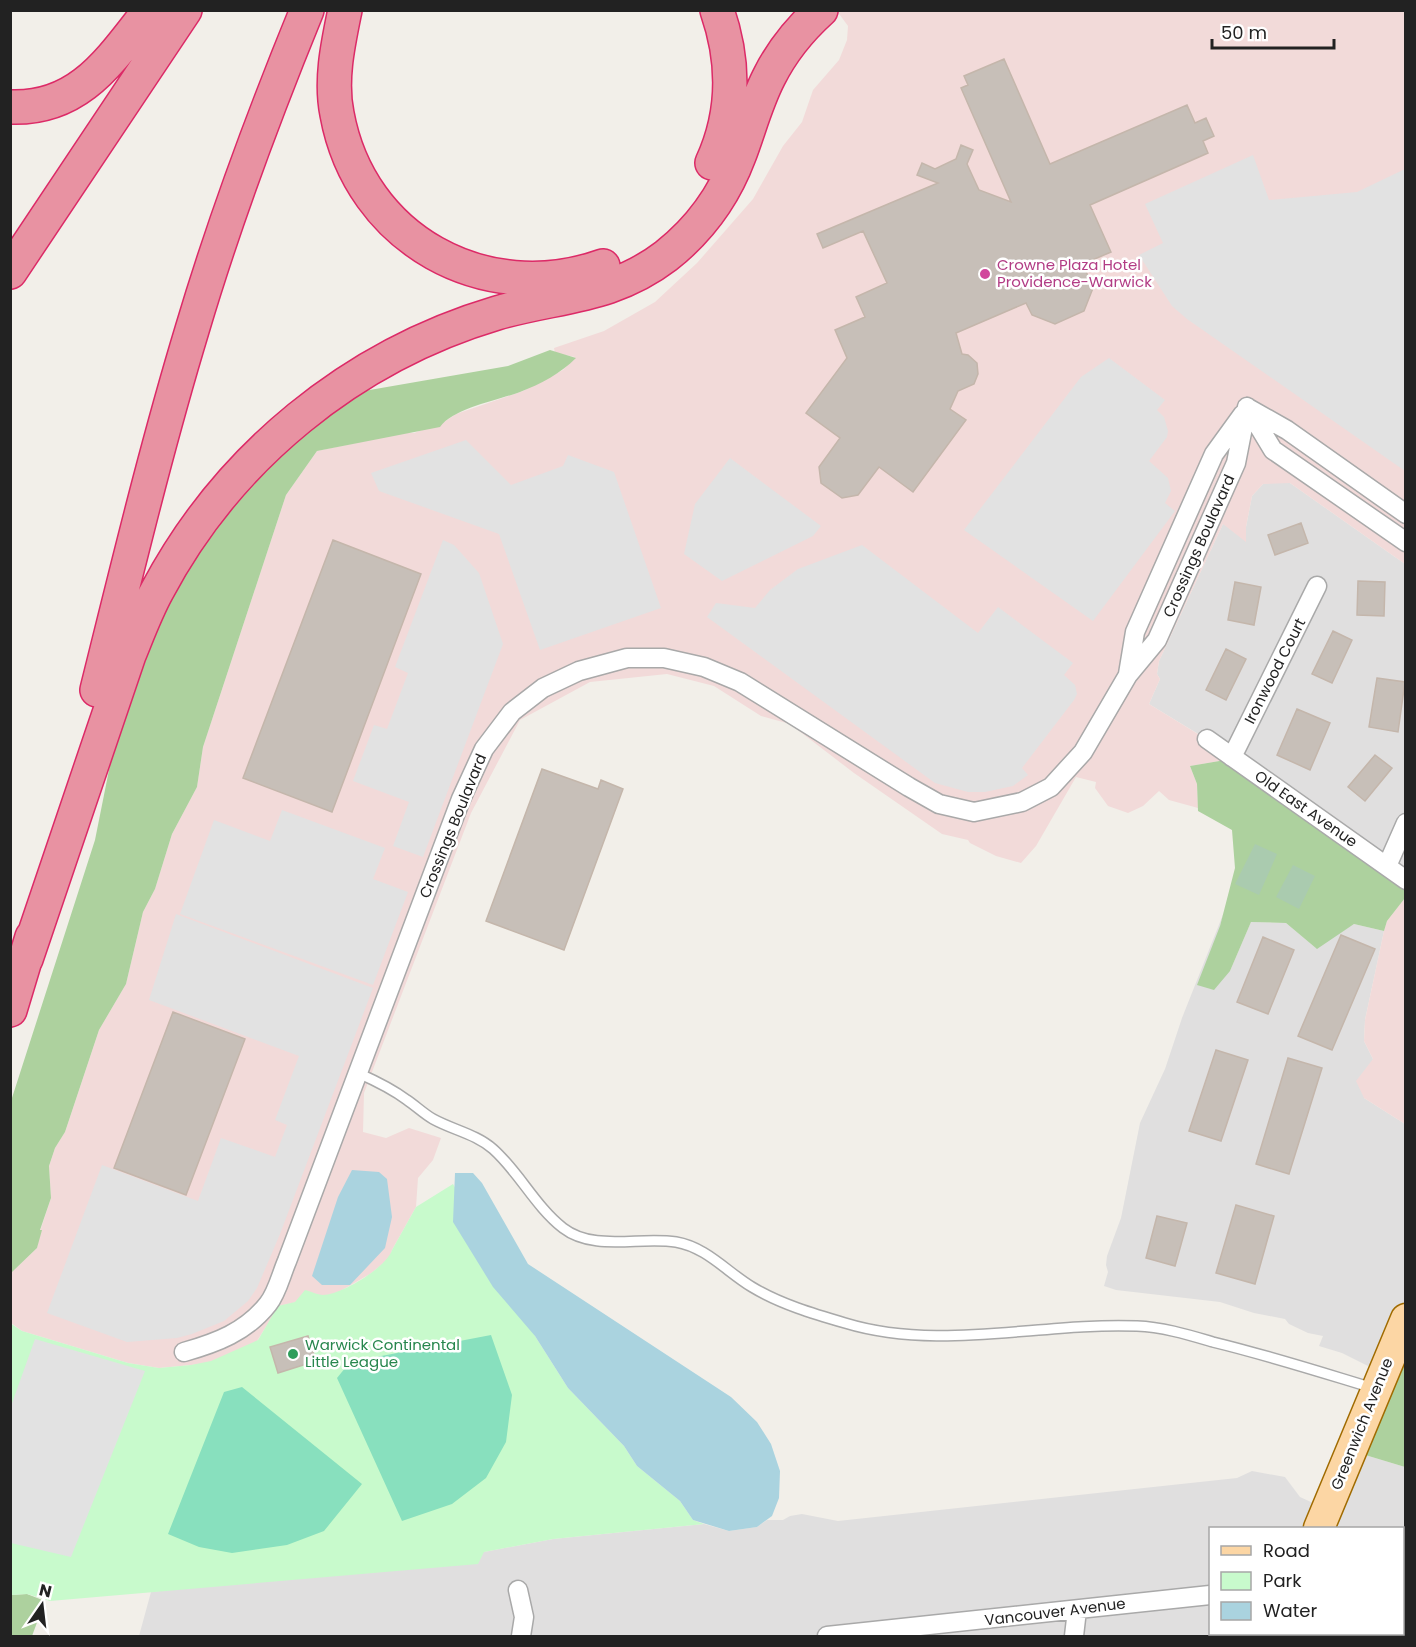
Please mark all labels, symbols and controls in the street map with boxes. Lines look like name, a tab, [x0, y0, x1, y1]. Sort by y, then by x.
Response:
scale bar	[1212, 12, 1334, 50]
text: 50 m	[1221, 20, 1267, 45]
place label: Crowne Plaza Hotel Providence-Warwick	[997, 254, 1152, 292]
marker: Crowne Plaza Hotel Providence-Warwick	[978, 267, 992, 281]
street label: Crossings Boulavard	[1158, 471, 1239, 621]
street label: Ironwood Court	[1239, 614, 1310, 727]
street label: Crossings Boulavard	[414, 750, 491, 901]
street label: Old East Avenue	[1251, 765, 1362, 852]
place label: Warwick Continental Little League	[305, 1334, 460, 1372]
marker: Warwick Continental Little League	[286, 1347, 300, 1361]
street label: Greenwich Avenue	[1325, 1355, 1398, 1493]
legend	[1209, 1527, 1404, 1635]
text: Road	[1263, 1538, 1310, 1563]
text: Park	[1263, 1568, 1302, 1593]
north arrow	[12, 1575, 72, 1635]
text: N	[37, 1578, 54, 1604]
street label: Vancouver Avenue	[983, 1592, 1127, 1631]
text: Water	[1263, 1598, 1317, 1623]

